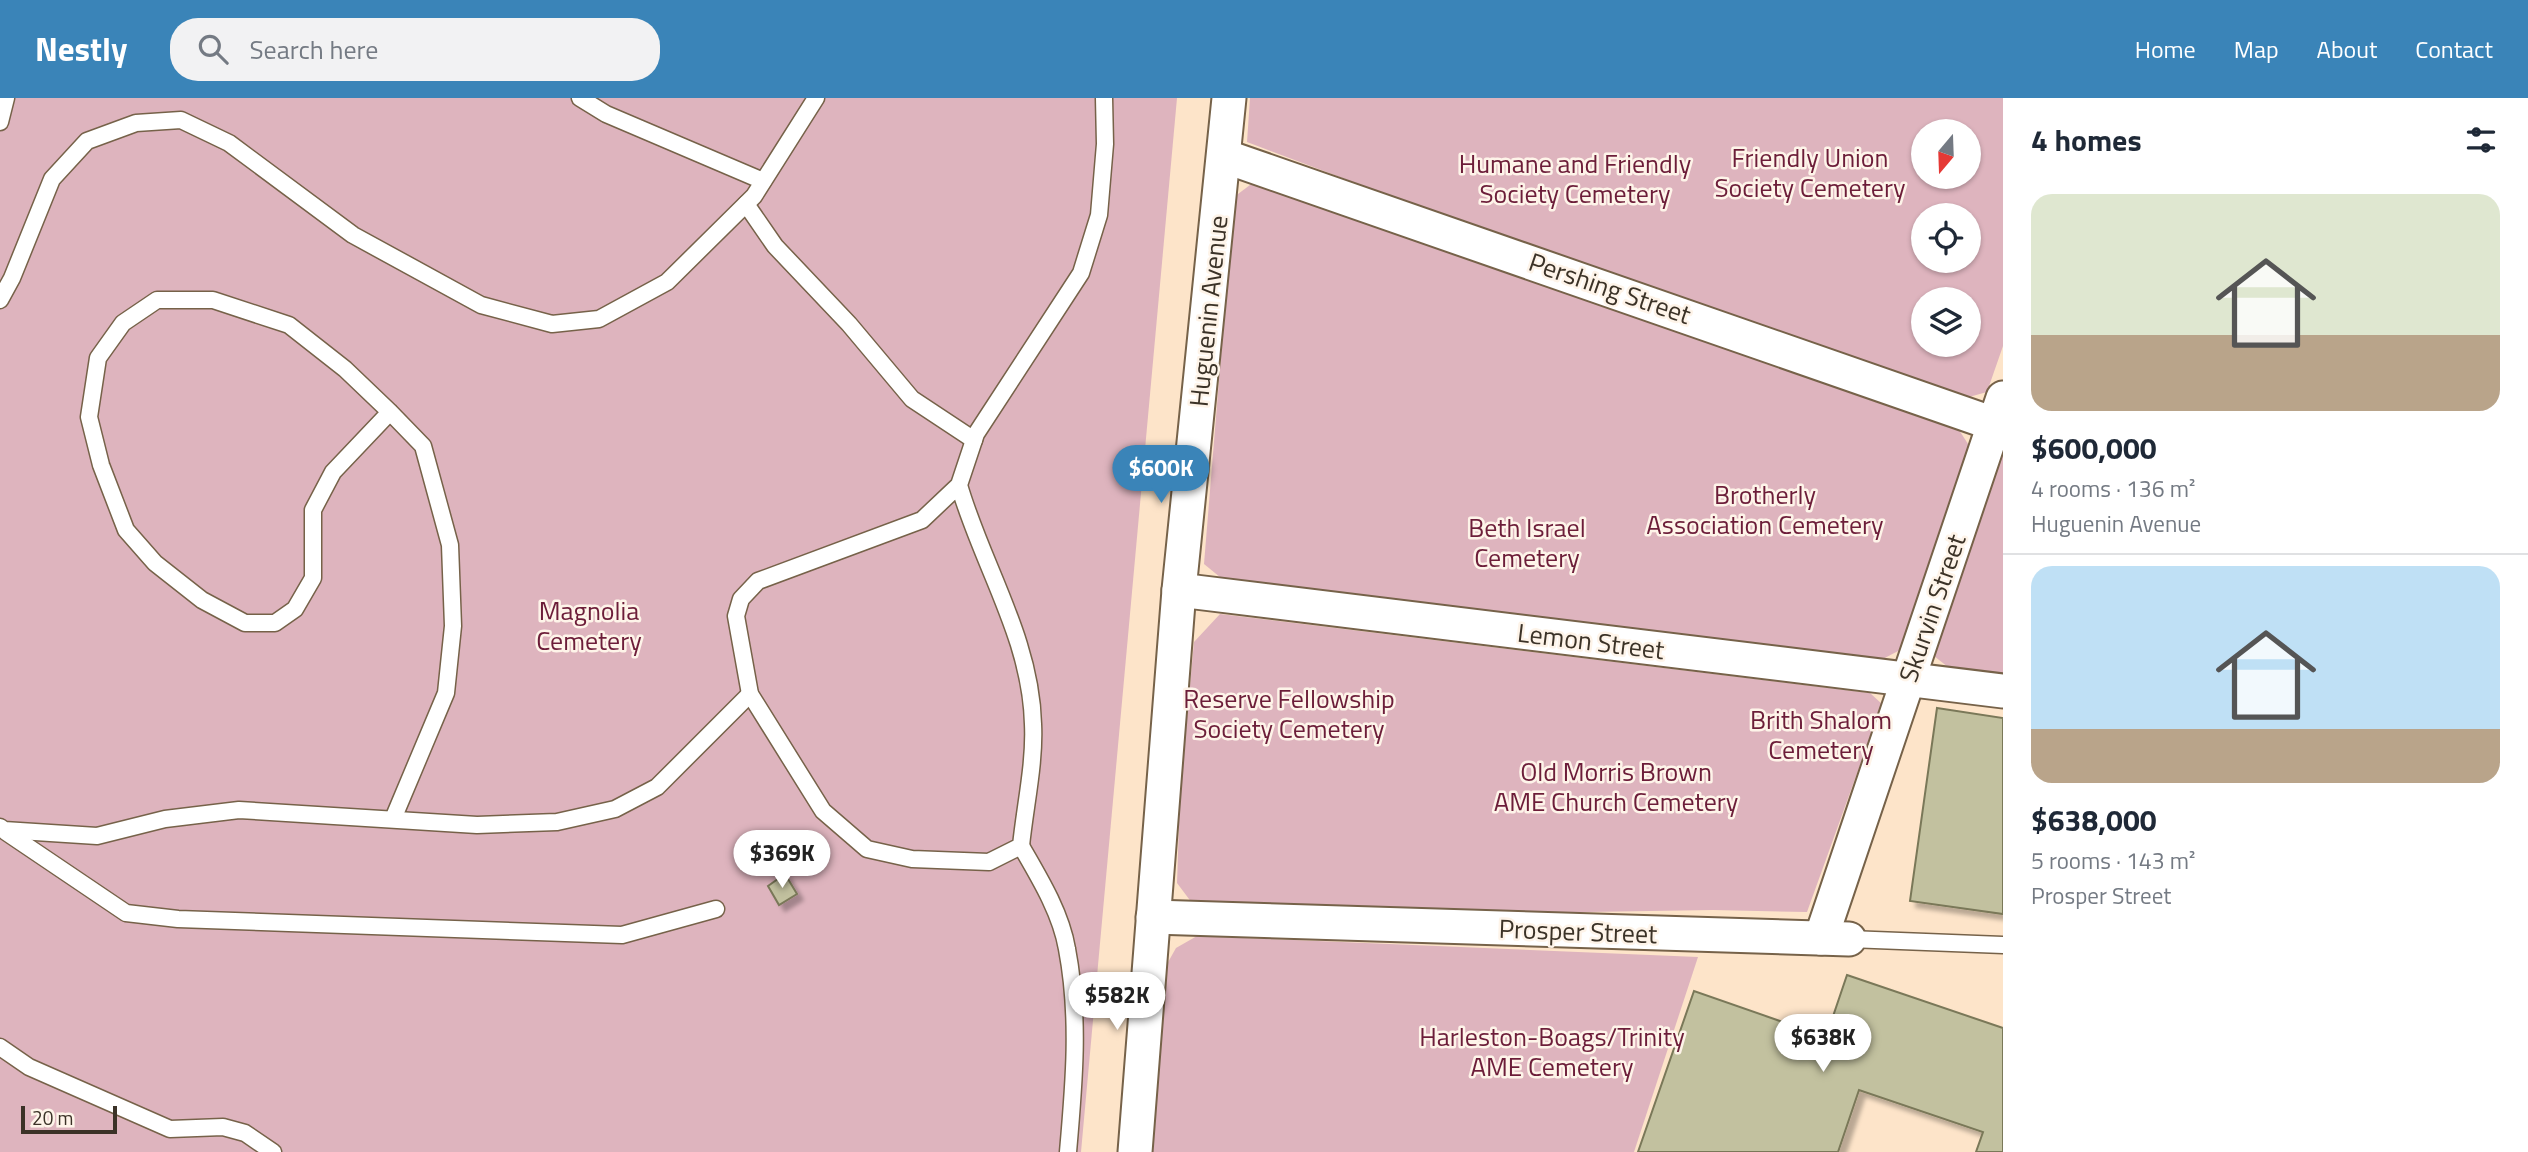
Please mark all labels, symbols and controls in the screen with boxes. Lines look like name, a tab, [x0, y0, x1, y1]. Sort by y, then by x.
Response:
search box	[170, 18, 660, 81]
text: Nestly	[35, 24, 128, 74]
icon: search	[194, 30, 232, 68]
text: Search here	[250, 30, 378, 69]
text: Home	[2135, 31, 2196, 67]
text: Map	[2234, 31, 2279, 67]
text: About	[2317, 31, 2377, 67]
text: Contact	[2415, 31, 2493, 67]
text: 4 homes	[2031, 117, 2142, 163]
north arrow	[1911, 119, 1981, 189]
map controls	[1911, 119, 1981, 357]
icon: filters	[2462, 121, 2500, 159]
park label: Friendly Union Society Cemetery	[1715, 138, 1905, 207]
park label: Humane and Friendly Society Cemetery	[1459, 144, 1691, 213]
button: locate	[1911, 203, 1981, 273]
street label: Huguenin Avenue	[1179, 213, 1237, 409]
icon: home	[2203, 240, 2329, 366]
street label: Pershing Street	[1524, 242, 1696, 334]
button: layers	[1911, 287, 1981, 357]
text: $600,000	[2031, 425, 2157, 471]
pin: $600K	[1112, 446, 1210, 505]
text: $600K	[1128, 450, 1194, 485]
text: 4 rooms · 136 m²	[2031, 471, 2195, 506]
park label: Brotherly Association Cemetery	[1646, 475, 1884, 544]
text: Huguenin Avenue	[2031, 506, 2201, 541]
park label: Beth Israel Cemetery	[1468, 508, 1586, 577]
street label: Skurvin Street	[1888, 529, 1976, 687]
park label: Magnolia Cemetery	[536, 591, 642, 660]
icon: home	[2203, 612, 2329, 738]
street label: Lemon Street	[1515, 613, 1667, 669]
park label: Reserve Fellowship Society Cemetery	[1183, 679, 1395, 748]
park label: Brith Shalom Cemetery	[1750, 700, 1892, 769]
park label: Old Morris Brown AME Church Cemetery	[1494, 752, 1738, 821]
text: $638,000	[2031, 797, 2157, 843]
pin: $369K	[733, 830, 831, 890]
text: $369K	[749, 835, 815, 870]
text: 5 rooms · 143 m²	[2031, 843, 2195, 878]
text: Prosper Street	[2031, 878, 2171, 913]
street label: Prosper Street	[1498, 909, 1658, 953]
pin: $582K	[1068, 972, 1166, 1032]
text: $582K	[1084, 977, 1150, 1012]
pin: $638K	[1774, 1014, 1872, 1074]
park label: Harleston-Boags/Trinity AME Cemetery	[1419, 1017, 1685, 1086]
text: $638K	[1790, 1019, 1856, 1054]
scale bar	[21, 1103, 117, 1135]
text: 20 m	[32, 1103, 73, 1132]

